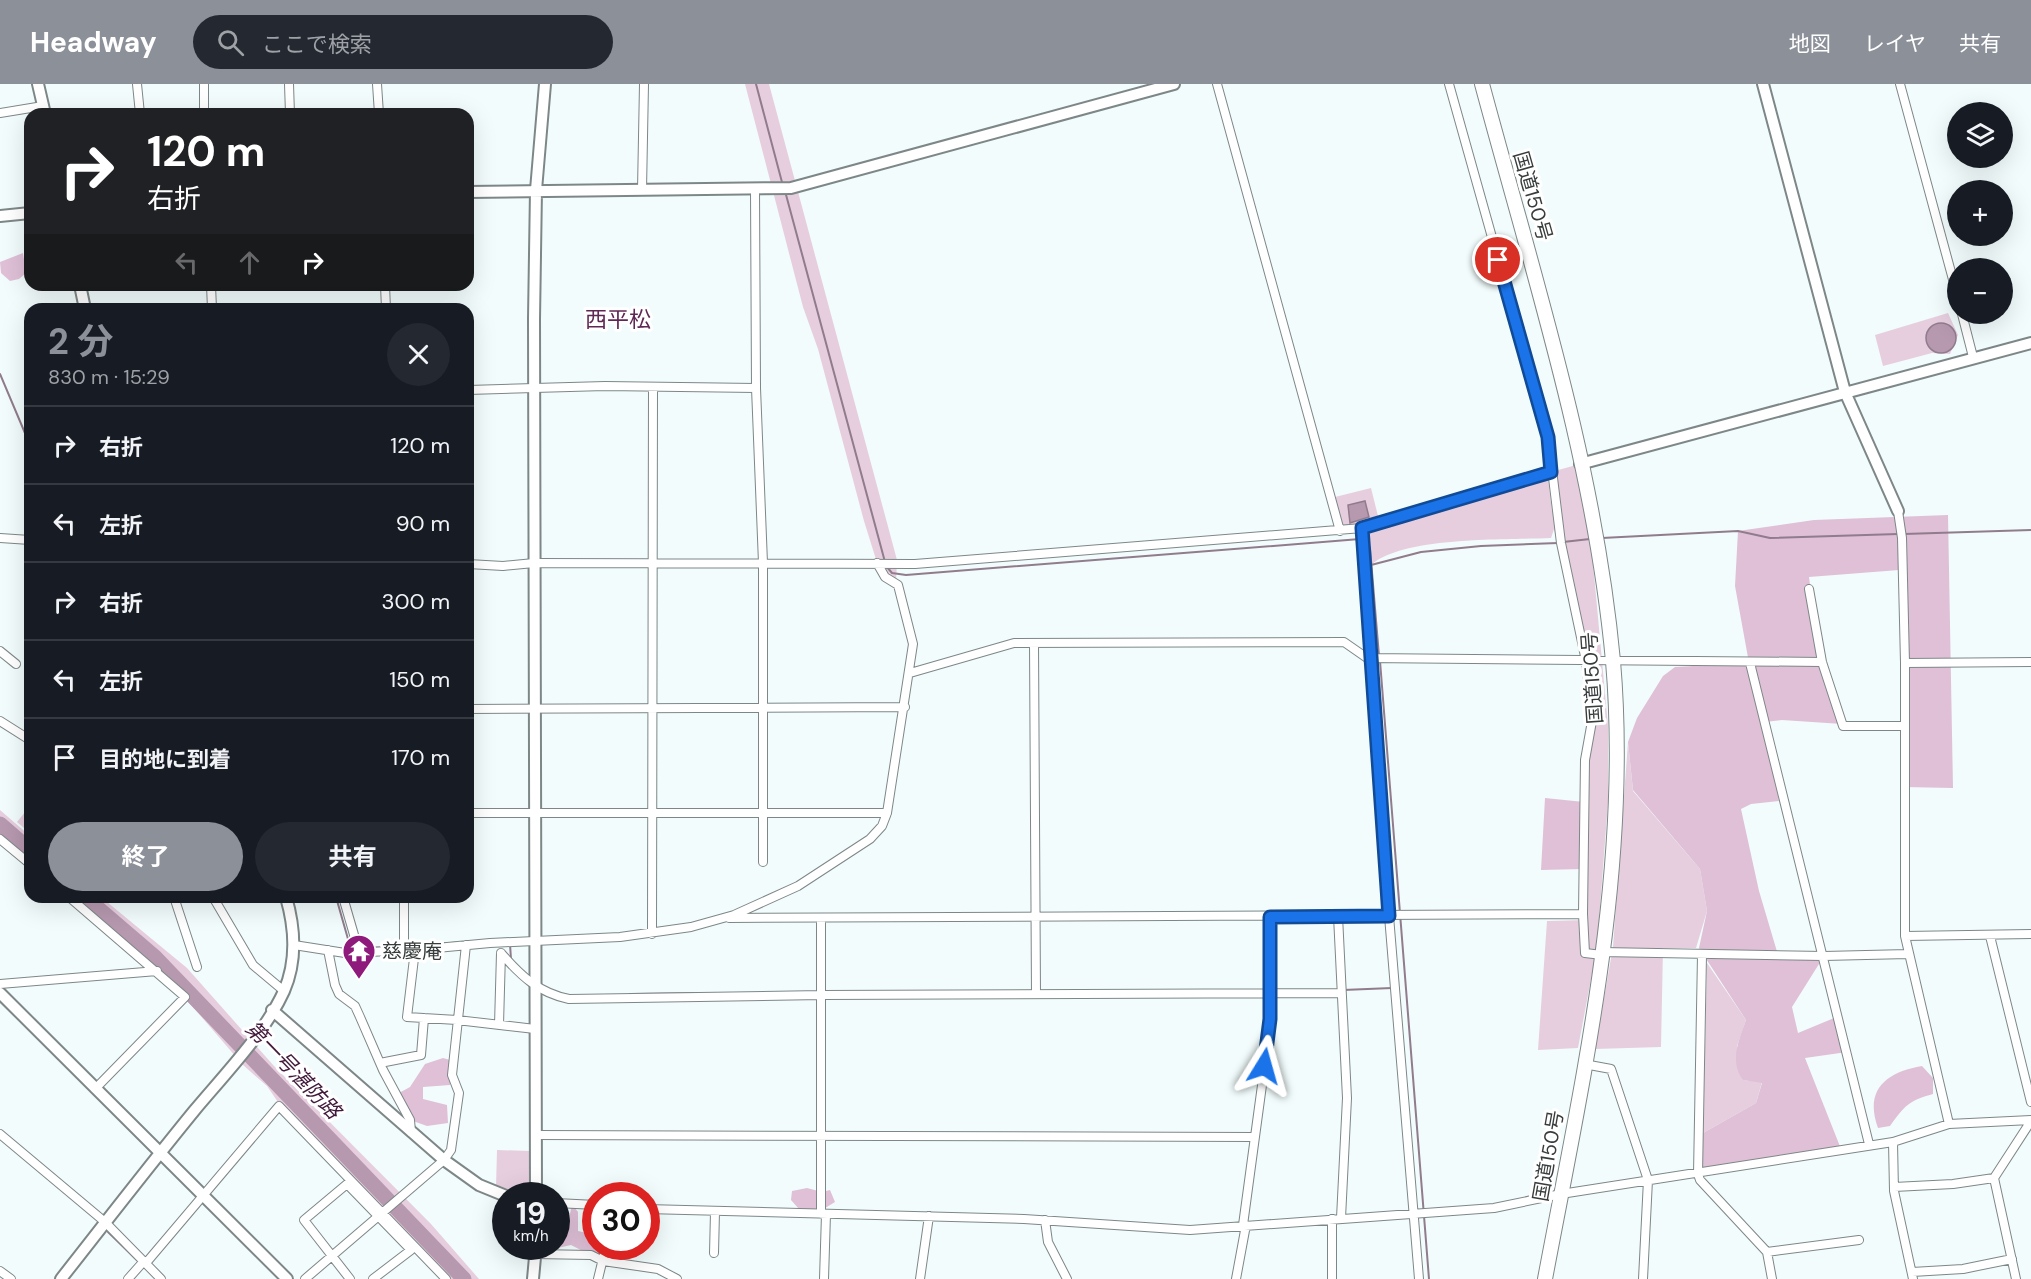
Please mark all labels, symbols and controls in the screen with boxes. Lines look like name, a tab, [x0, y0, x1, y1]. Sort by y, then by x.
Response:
search box	[193, 15, 613, 69]
text: Headway	[30, 24, 157, 61]
icon: search	[214, 26, 247, 59]
text: ここで検索	[262, 30, 372, 59]
text: 地図	[1789, 30, 1831, 58]
text: レイヤ	[1864, 30, 1926, 58]
text: 共有	[1959, 30, 2001, 58]
map controls	[1947, 102, 2013, 324]
button: layers	[1947, 102, 2013, 168]
text: 120 m	[147, 124, 265, 179]
icon: right	[48, 132, 126, 210]
street label: 国道150号	[1508, 148, 1558, 244]
button: +	[1947, 180, 2013, 246]
text: 右折	[147, 181, 201, 216]
pin	[1472, 234, 1523, 285]
icon: arrive	[1481, 243, 1514, 276]
icon: left	[170, 246, 203, 279]
icon: ahead	[233, 246, 266, 279]
icon: right	[296, 246, 329, 279]
button: −	[1947, 258, 2013, 324]
district label: 西平松	[585, 305, 651, 334]
text: 2 分	[48, 318, 113, 365]
button: close	[387, 323, 450, 386]
text: 830 m · 15:29	[48, 364, 170, 390]
icon: right	[48, 429, 81, 462]
text: 120 m	[390, 431, 450, 460]
text: 右折	[99, 433, 143, 462]
icon: left	[48, 507, 81, 540]
text: 90 m	[396, 509, 450, 538]
text: 左折	[99, 511, 143, 540]
icon: right	[48, 585, 81, 618]
text: 300 m	[381, 587, 450, 616]
text: 右折	[99, 589, 143, 618]
street label: 国道150号	[1576, 631, 1608, 725]
icon: left	[48, 663, 81, 696]
text: 150 m	[389, 665, 450, 694]
text: 左折	[99, 667, 143, 696]
icon: arrive	[48, 741, 81, 774]
text: 170 m	[391, 743, 450, 772]
text: 目的地に到着	[99, 745, 231, 774]
button: 終了	[48, 822, 243, 891]
button: 共有	[255, 822, 450, 891]
temple icon: 慈慶庵	[341, 933, 377, 980]
place label: 慈慶庵	[382, 938, 442, 964]
water label: 第一号湛防路	[239, 1015, 348, 1126]
position arrow	[1232, 1034, 1296, 1098]
street label: 国道150号	[1527, 1108, 1569, 1204]
speed limit sign: 30	[582, 1182, 660, 1260]
text: 19	[516, 1194, 546, 1233]
text: km/h	[513, 1226, 549, 1246]

